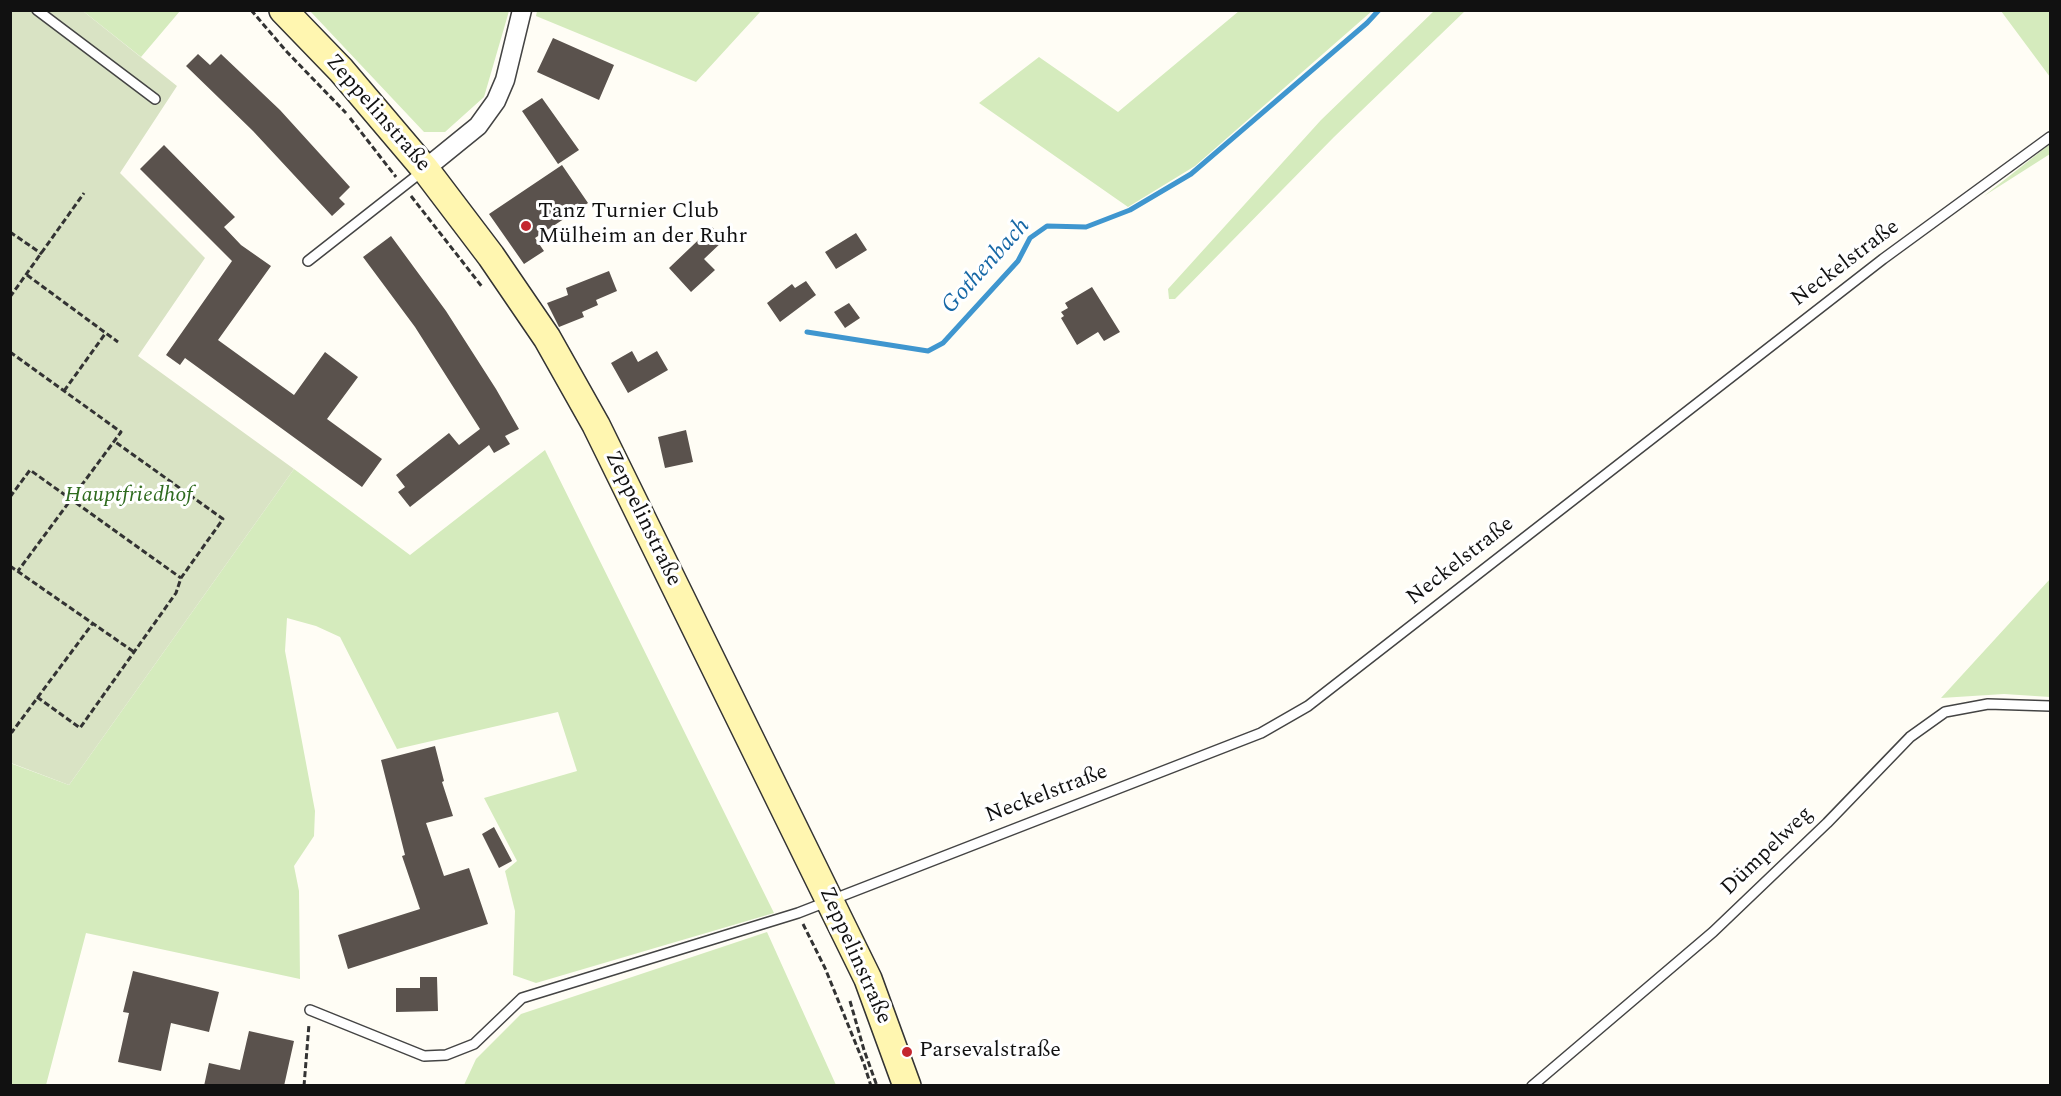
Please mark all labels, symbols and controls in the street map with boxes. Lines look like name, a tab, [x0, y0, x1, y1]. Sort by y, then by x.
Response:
street label: Zeppelinstraße	[319, 50, 435, 178]
place label: Tanz Turnier Club Mülheim an der Ruhr	[538, 200, 747, 252]
water label: Gothenbach	[937, 213, 1037, 321]
street label: Neckelstraße	[1787, 215, 1905, 313]
marker: Tanz Turnier Club Mülheim an der Ruhr	[519, 219, 533, 233]
street label: Zeppelinstraße	[598, 447, 686, 591]
park label: Hauptfriedhof	[65, 484, 193, 510]
street label: Neckelstraße	[1402, 512, 1520, 612]
street label: Neckelstraße	[982, 760, 1112, 830]
street label: Dümpelweg	[1717, 802, 1819, 902]
street label: Zeppelinstraße	[812, 883, 896, 1029]
place label: Parsevalstraße	[919, 1039, 1061, 1065]
marker: Parsevalstraße	[900, 1045, 914, 1059]

